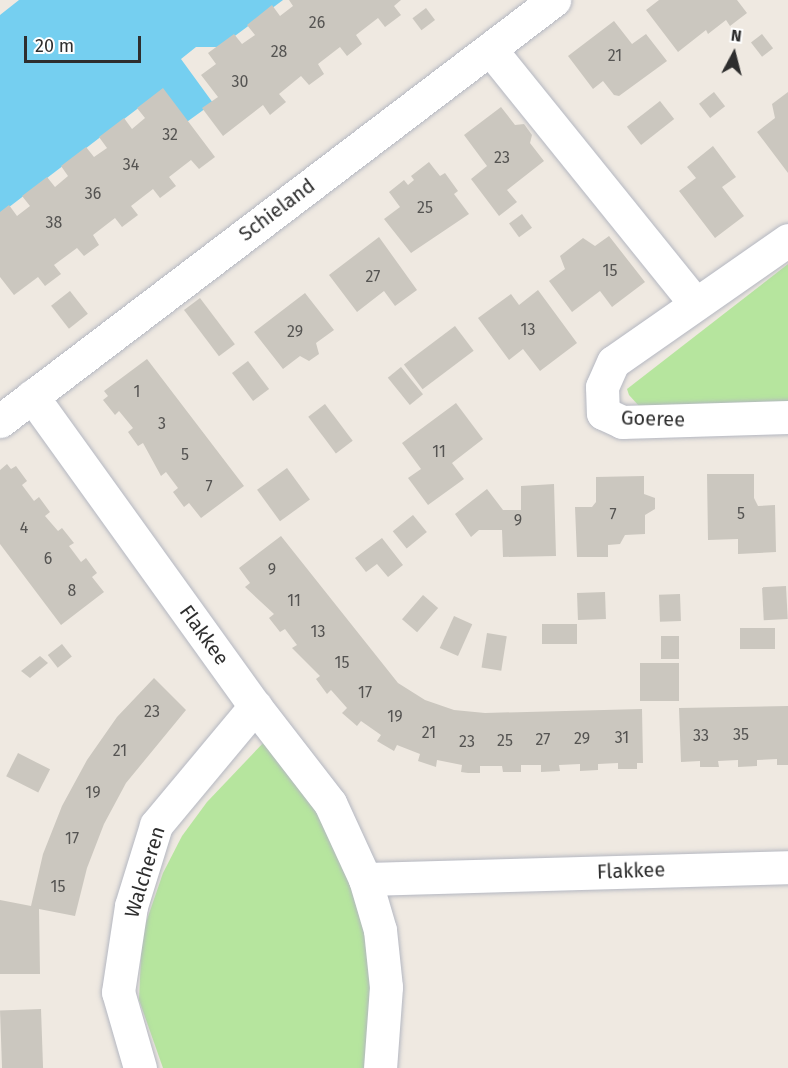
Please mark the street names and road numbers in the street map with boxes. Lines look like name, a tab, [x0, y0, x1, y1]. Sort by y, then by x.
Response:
street label: Schieland	[234, 174, 320, 246]
street label: Goeree	[621, 406, 685, 432]
street label: Flakkee	[174, 600, 234, 670]
street label: Walcheren	[120, 823, 170, 921]
street label: Flakkee	[596, 858, 666, 884]

